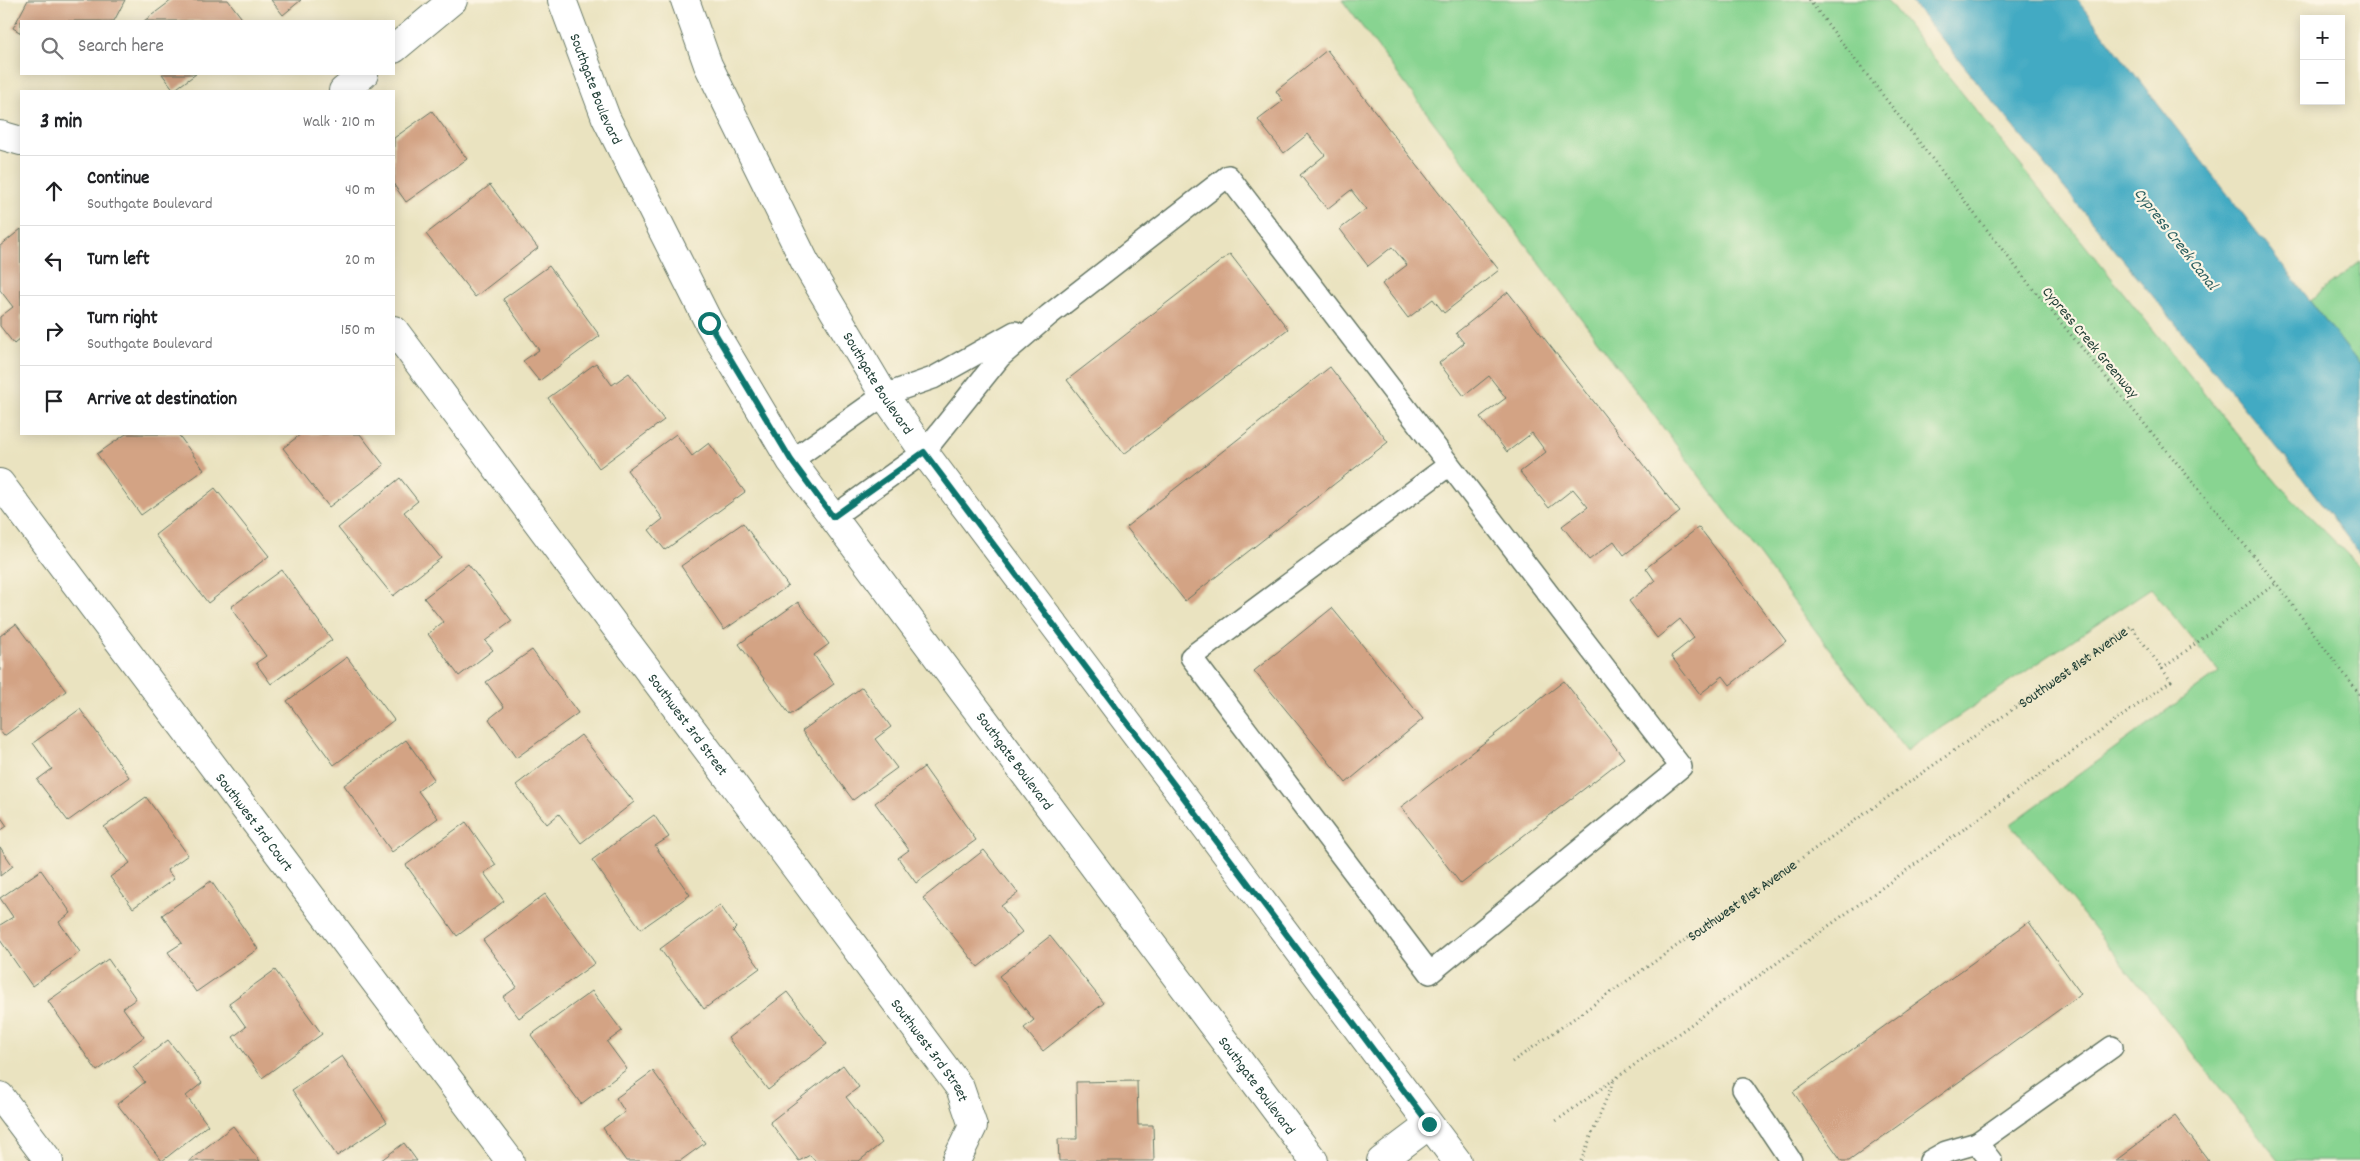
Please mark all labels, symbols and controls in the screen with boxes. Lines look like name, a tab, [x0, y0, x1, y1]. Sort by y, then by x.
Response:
map controls	[2300, 15, 2345, 105]
button: +	[2300, 15, 2345, 60]
search box	[20, 20, 395, 75]
street label: Southgate Boulevard	[562, 31, 627, 149]
icon: search	[38, 34, 66, 62]
text: Search here	[78, 34, 164, 61]
button: −	[2300, 60, 2345, 105]
text: 3 min	[40, 108, 82, 138]
text: Walk · 210 m	[303, 111, 375, 134]
text: Continue	[87, 166, 149, 193]
icon: ahead	[40, 177, 68, 205]
text: 40 m	[345, 179, 375, 202]
water label: Cypress Creek Canal	[2128, 184, 2223, 296]
text: Southgate Boulevard	[87, 193, 213, 216]
icon: left	[40, 247, 68, 275]
text: Turn left	[87, 247, 150, 274]
text: 20 m	[345, 249, 375, 272]
street label: Cypress Creek Greenway	[2036, 282, 2144, 405]
text: Turn right	[87, 306, 158, 333]
route start	[698, 312, 721, 335]
icon: right	[40, 317, 68, 345]
text: 150 m	[341, 319, 375, 342]
street label: Southgate Boulevard	[836, 328, 918, 440]
text: Southgate Boulevard	[87, 333, 213, 356]
icon: arrive	[40, 387, 68, 415]
text: Arrive at destination	[87, 387, 237, 414]
street label: Southwest 81st Avenue	[2015, 622, 2134, 715]
street label: Southwest 3rd Street	[641, 670, 733, 782]
street label: Southgate Boulevard	[969, 708, 1057, 816]
street label: Southwest 3rd Court	[209, 769, 298, 877]
street label: Southwest 81st Avenue	[1684, 855, 1802, 948]
street label: Southwest 3rd Street	[884, 995, 973, 1105]
street label: Southgate Boulevard	[1212, 1033, 1300, 1140]
route end	[1418, 1113, 1441, 1136]

